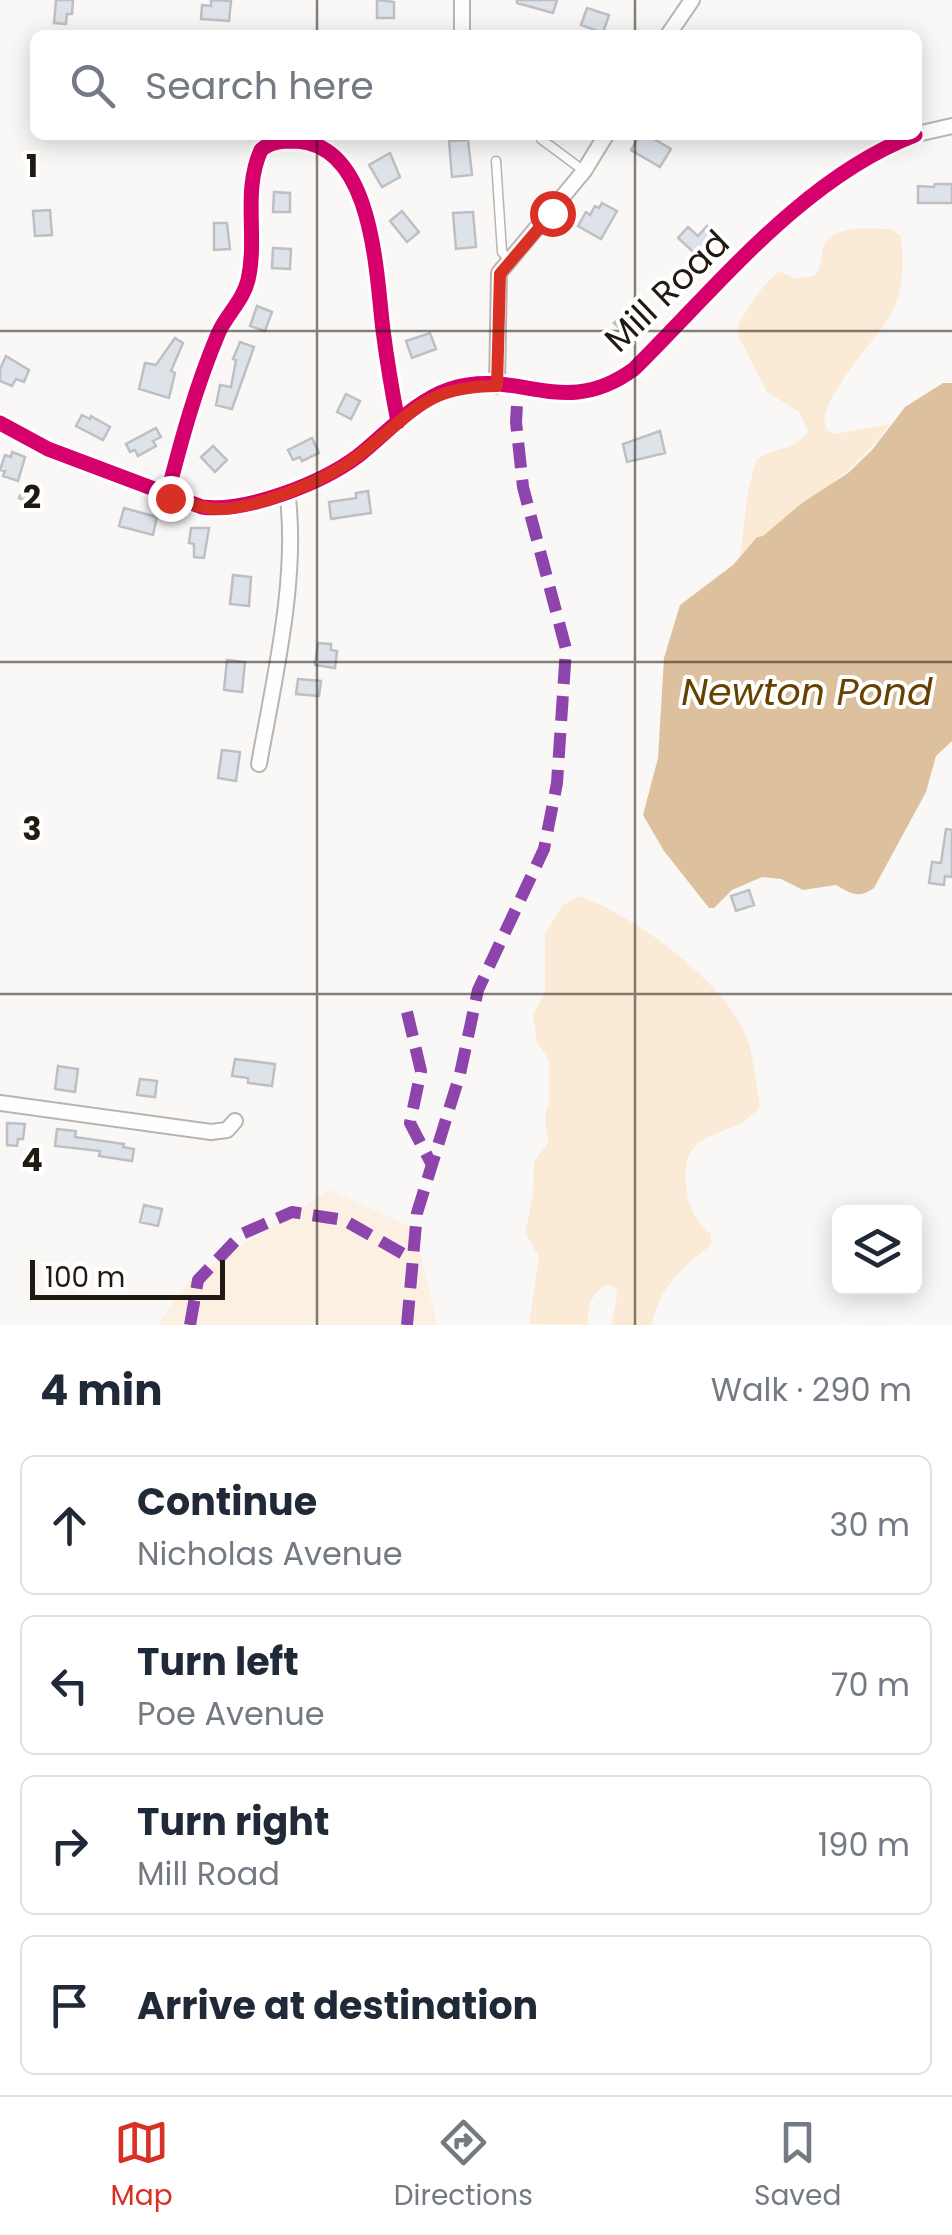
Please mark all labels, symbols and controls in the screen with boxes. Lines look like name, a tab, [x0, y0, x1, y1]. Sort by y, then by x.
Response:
search box	[30, 30, 922, 140]
icon: search	[65, 58, 120, 113]
text: Search here	[145, 59, 374, 112]
text: 1	[26, 143, 38, 188]
route start	[530, 191, 576, 237]
street label: Mill Road	[593, 219, 740, 363]
text: 2	[23, 474, 41, 519]
route end	[148, 476, 194, 522]
water label: Newton Pond	[681, 665, 933, 718]
text: 3	[22, 806, 42, 851]
text: 4	[21, 1137, 43, 1182]
map controls	[832, 1205, 922, 1295]
button: layers	[832, 1205, 922, 1295]
scale bar	[30, 1255, 225, 1300]
text: 100 m	[45, 1258, 125, 1297]
text: 4 min	[40, 1361, 163, 1420]
text: Walk · 290 m	[711, 1367, 912, 1412]
text: Continue	[137, 1475, 317, 1528]
icon: ahead	[42, 1498, 97, 1553]
text: 30 m	[830, 1502, 910, 1547]
text: Nicholas Avenue	[137, 1531, 403, 1576]
text: Turn left	[137, 1635, 299, 1688]
icon: left	[42, 1658, 97, 1713]
text: 70 m	[831, 1662, 910, 1707]
text: Poe Avenue	[137, 1691, 325, 1736]
text: Turn right	[137, 1795, 329, 1848]
icon: right	[42, 1818, 97, 1873]
text: 190 m	[818, 1822, 910, 1867]
text: Mill Road	[137, 1851, 280, 1896]
icon: arrive	[42, 1978, 97, 2033]
text: Arrive at destination	[137, 1979, 538, 2032]
tab: Map	[111, 2115, 173, 2217]
tab: Directions	[394, 2115, 533, 2217]
tab: Saved	[754, 2115, 841, 2217]

